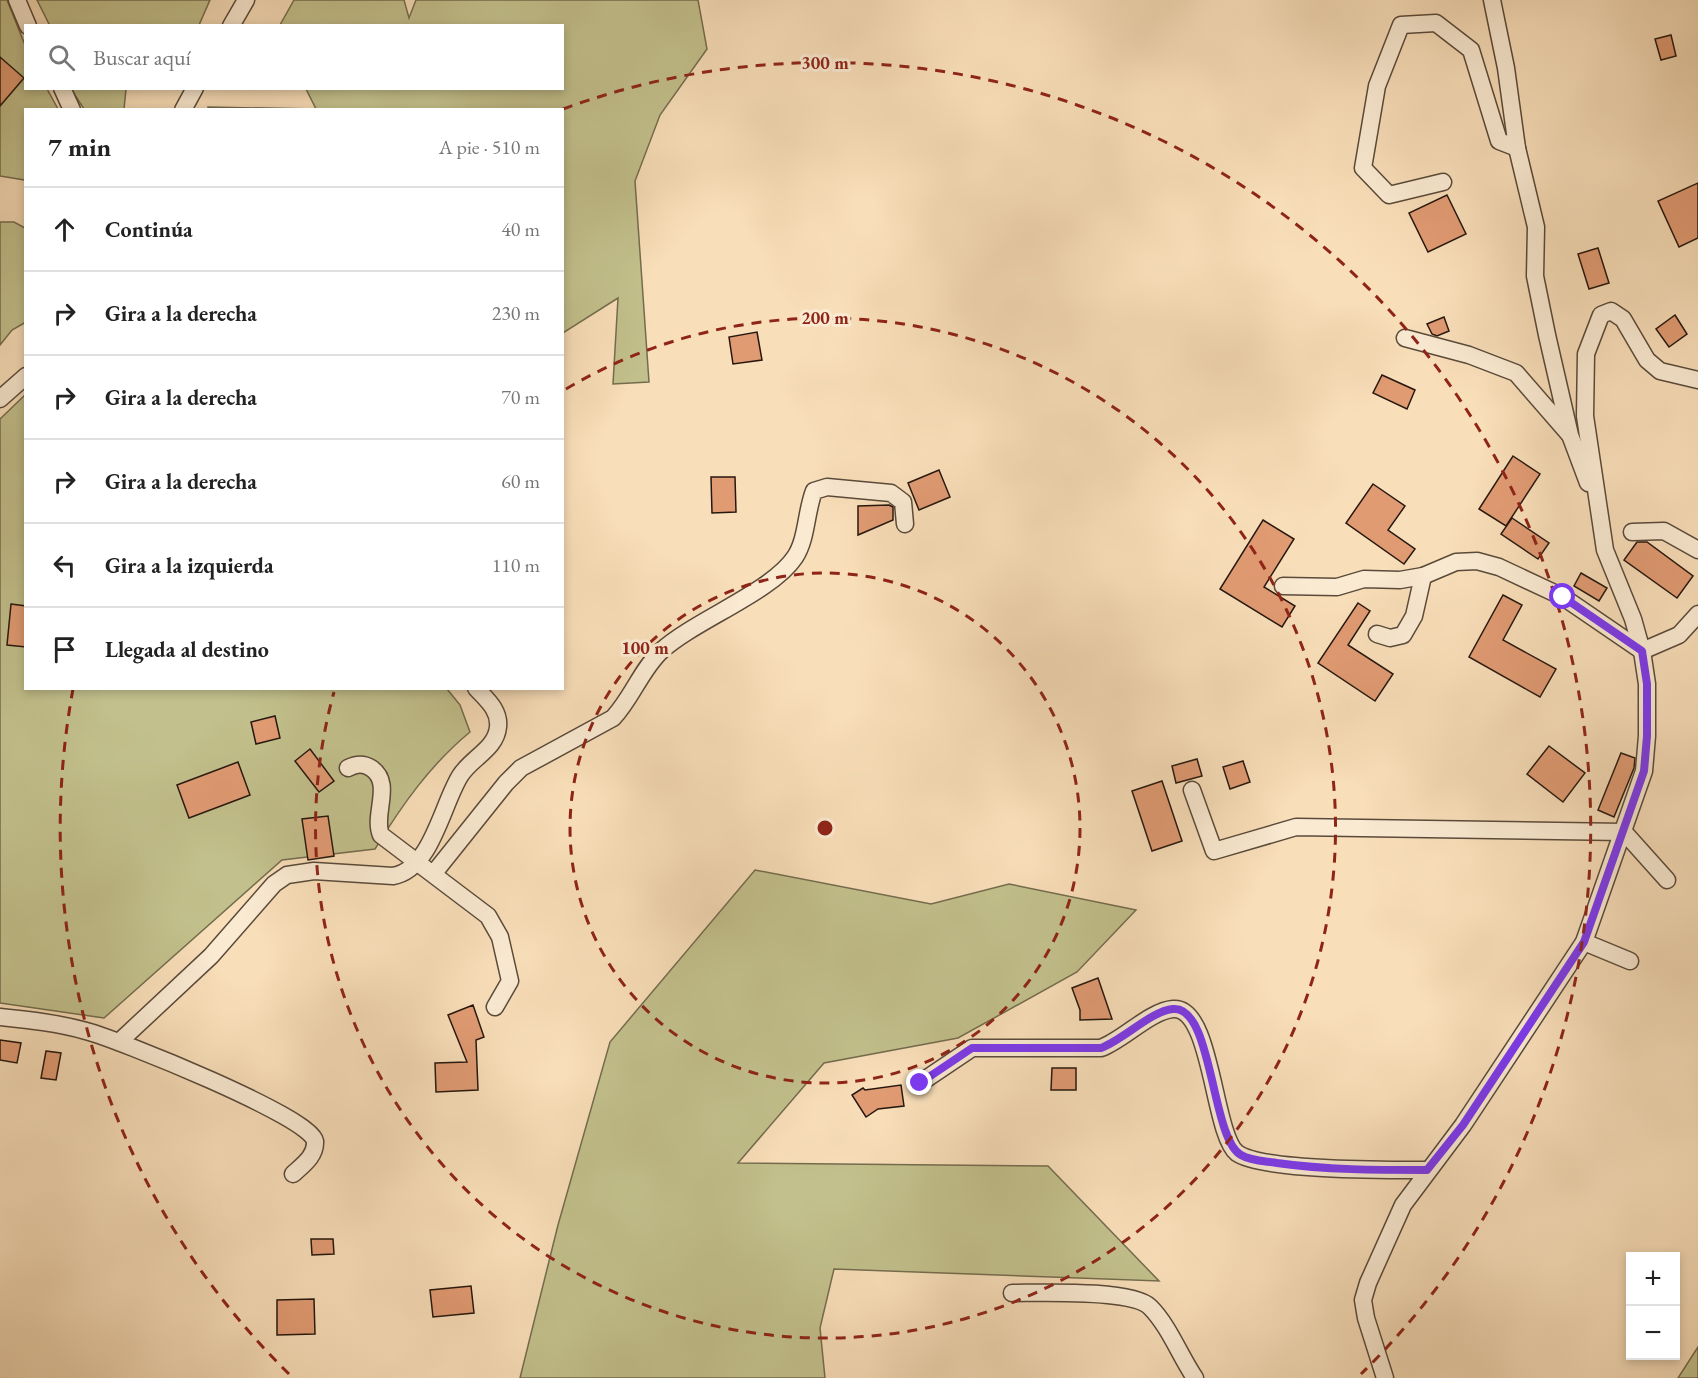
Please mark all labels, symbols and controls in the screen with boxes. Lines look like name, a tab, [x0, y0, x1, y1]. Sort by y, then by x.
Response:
search box	[24, 24, 564, 90]
icon: search	[45, 41, 78, 74]
text: Buscar aquí	[93, 43, 191, 72]
text: 300 m	[801, 51, 849, 74]
text: 7 min	[48, 130, 111, 164]
text: A pie · 510 m	[439, 134, 540, 160]
icon: ahead	[48, 213, 81, 246]
text: Continúa	[105, 215, 193, 244]
text: 40 m	[501, 216, 540, 242]
icon: right	[48, 297, 81, 330]
text: Gira a la derecha	[105, 299, 257, 328]
text: 230 m	[492, 300, 540, 326]
text: 200 m	[801, 306, 849, 329]
icon: right	[48, 381, 81, 414]
text: Gira a la derecha	[105, 383, 257, 412]
text: 70 m	[501, 384, 540, 410]
icon: right	[48, 465, 81, 498]
text: Gira a la derecha	[105, 467, 257, 496]
text: 60 m	[501, 468, 540, 494]
icon: left	[48, 549, 81, 582]
text: Gira a la izquierda	[105, 551, 274, 580]
text: 110 m	[492, 552, 540, 578]
route start	[1549, 583, 1575, 609]
icon: arrive	[48, 633, 81, 666]
text: Llegada al destino	[105, 635, 269, 664]
text: 100 m	[621, 636, 669, 659]
centre of rings	[815, 818, 835, 838]
route end	[906, 1069, 932, 1095]
map controls	[1626, 1252, 1680, 1360]
button: +	[1626, 1252, 1680, 1306]
button: −	[1626, 1306, 1680, 1360]

